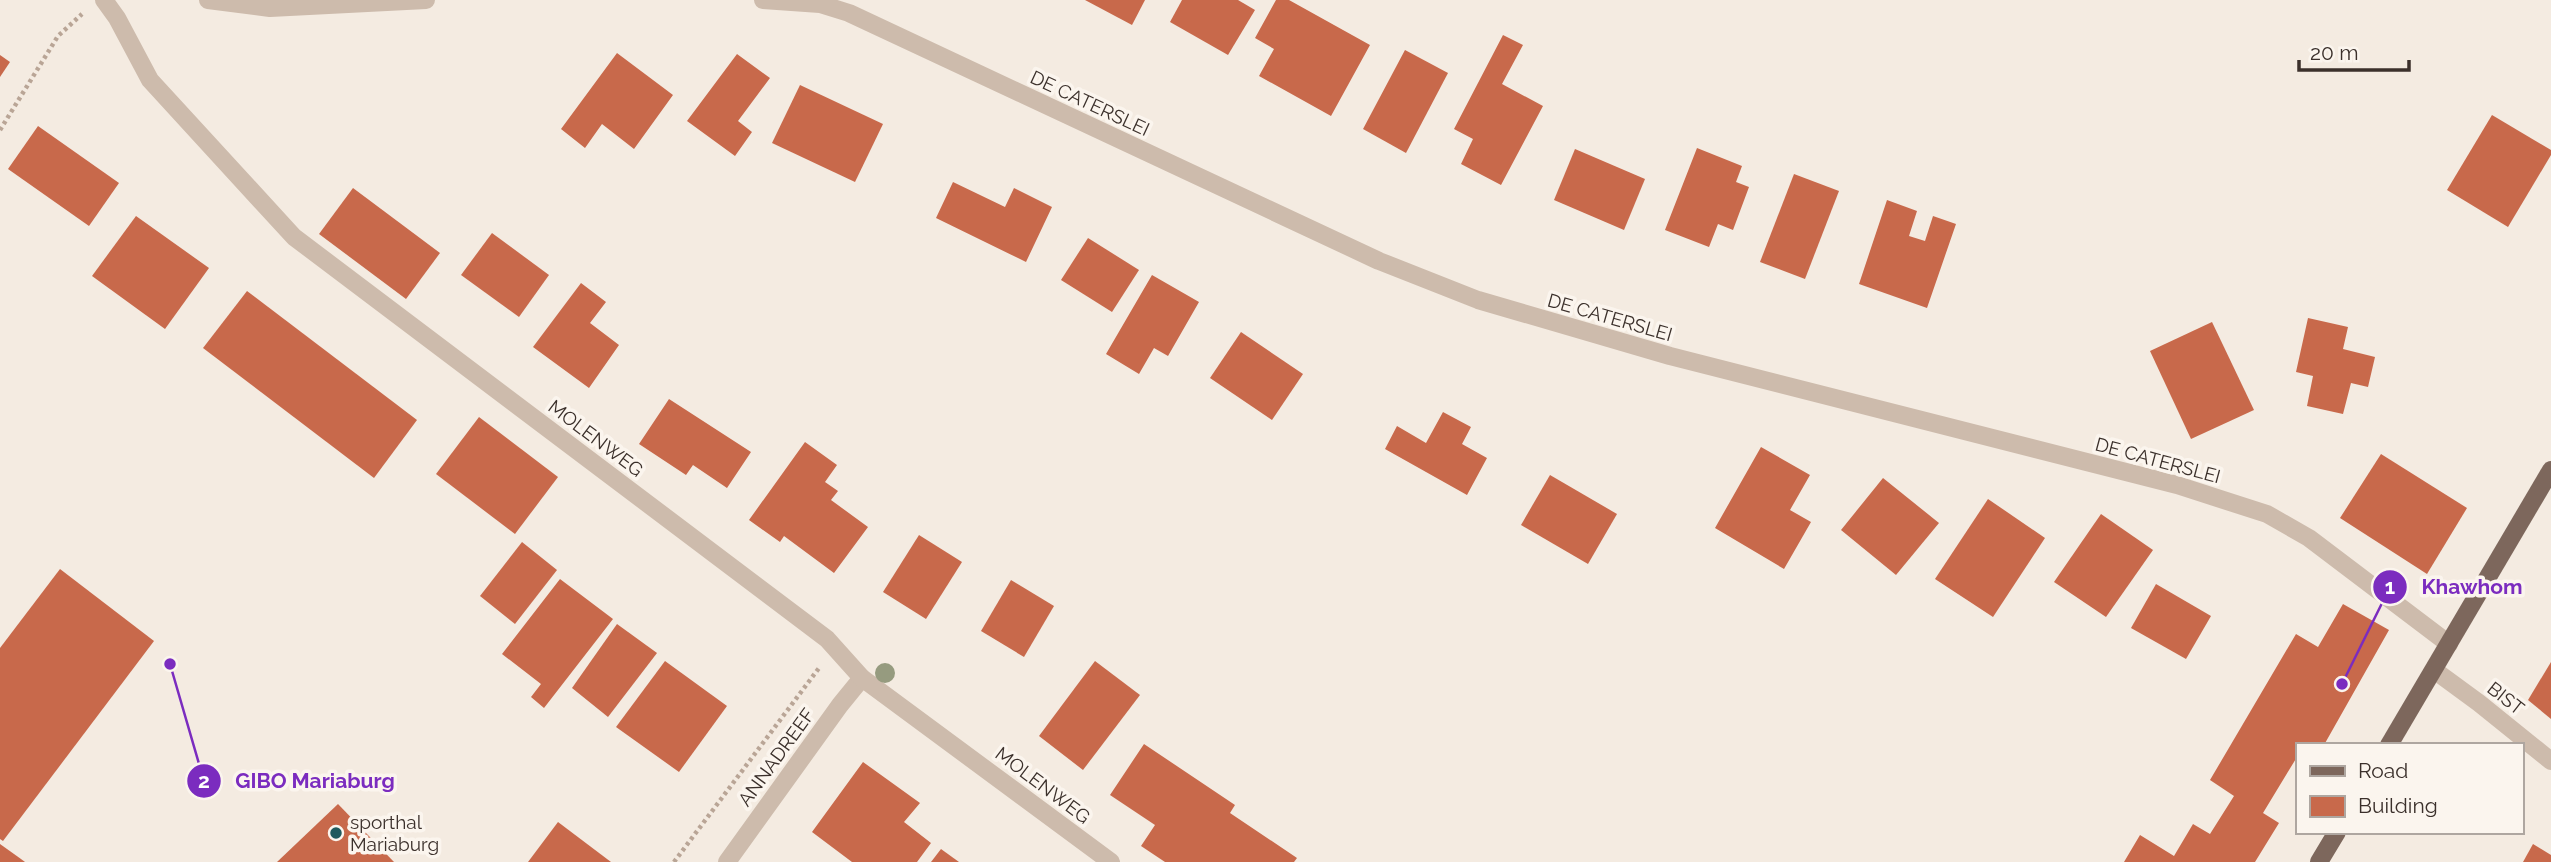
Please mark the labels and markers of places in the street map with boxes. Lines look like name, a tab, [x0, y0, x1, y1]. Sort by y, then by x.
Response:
callout: Khawhom	[2372, 566, 2536, 608]
callout: GIBO Mariaburg	[187, 760, 409, 802]
place label: sporthal Mariaburg	[350, 811, 439, 855]
marker: sporthal Mariaburg	[328, 825, 344, 841]

